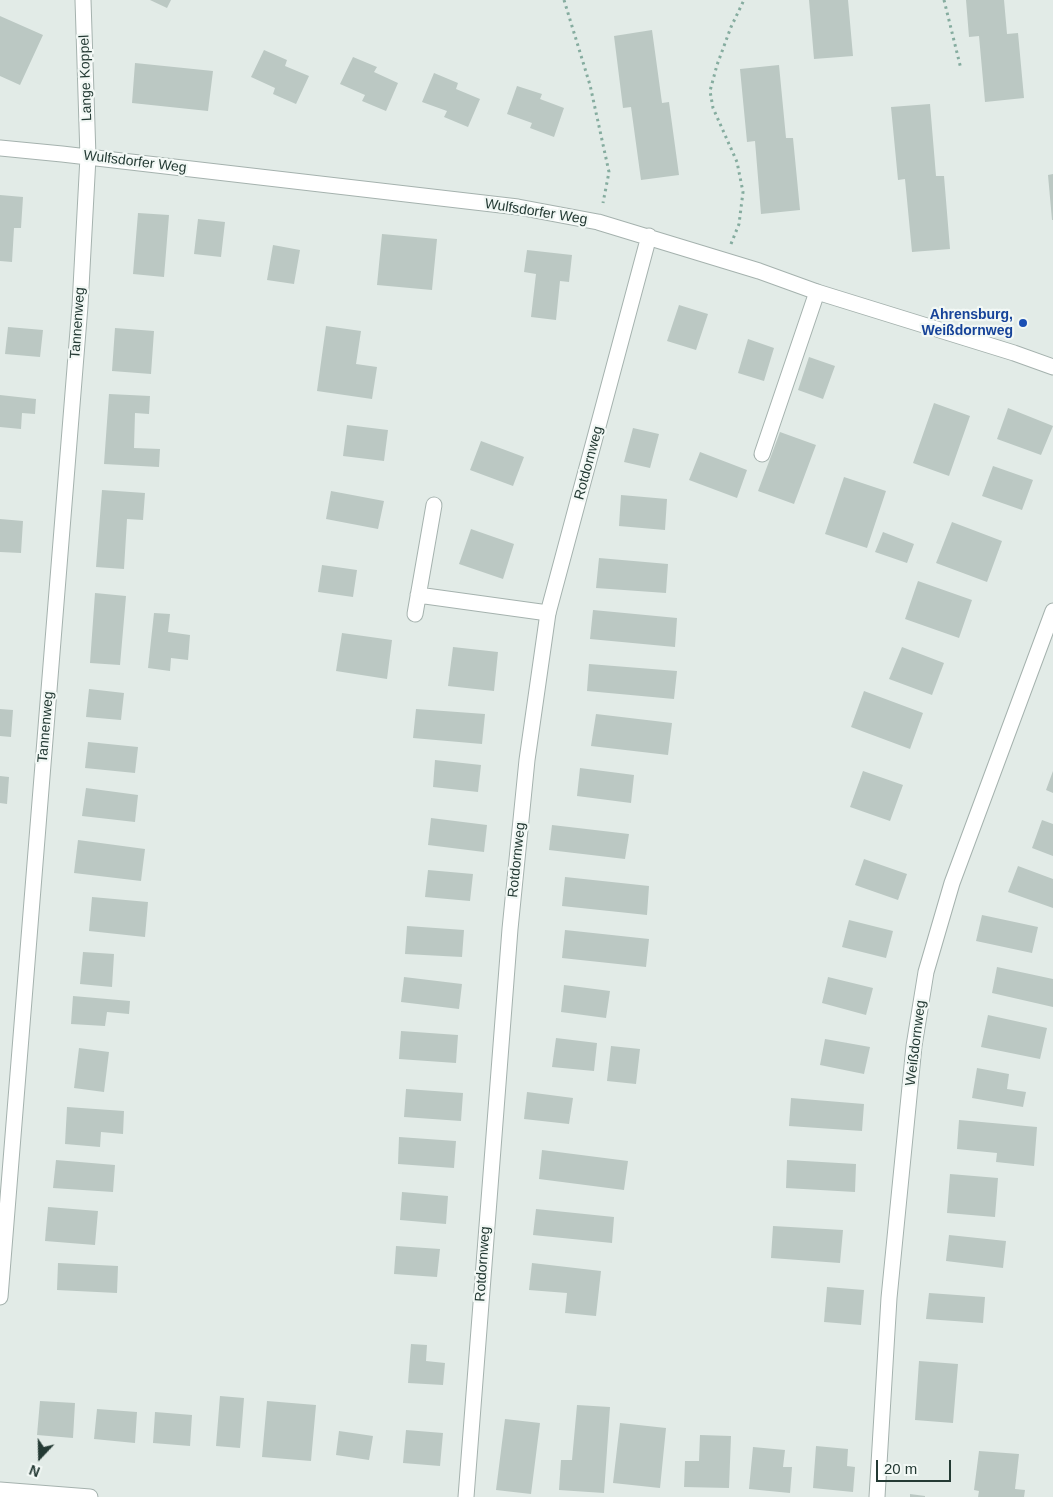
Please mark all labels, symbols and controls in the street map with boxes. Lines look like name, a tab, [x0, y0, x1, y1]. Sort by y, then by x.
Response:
street label: Lange Koppel	[76, 35, 96, 121]
street label: Wulfsdorfer Weg	[82, 147, 188, 177]
street label: Wulfsdorfer Weg	[483, 196, 589, 228]
street label: Tannenweg	[67, 287, 89, 359]
place label: Ahrensburg, Weißdornweg	[921, 307, 1013, 340]
marker: Ahrensburg, Weißdornweg	[1017, 317, 1029, 329]
street label: Rotdornweg	[571, 424, 607, 502]
street label: Tannenweg	[35, 691, 57, 763]
street label: Rotdornweg	[505, 822, 529, 898]
street label: Weißdornweg	[902, 999, 930, 1087]
street label: Rotdornweg	[472, 1226, 494, 1302]
north arrow	[15, 1432, 65, 1482]
scale bar	[878, 1450, 953, 1482]
text: 20 m	[884, 1460, 917, 1477]
text: N	[27, 1462, 42, 1480]

